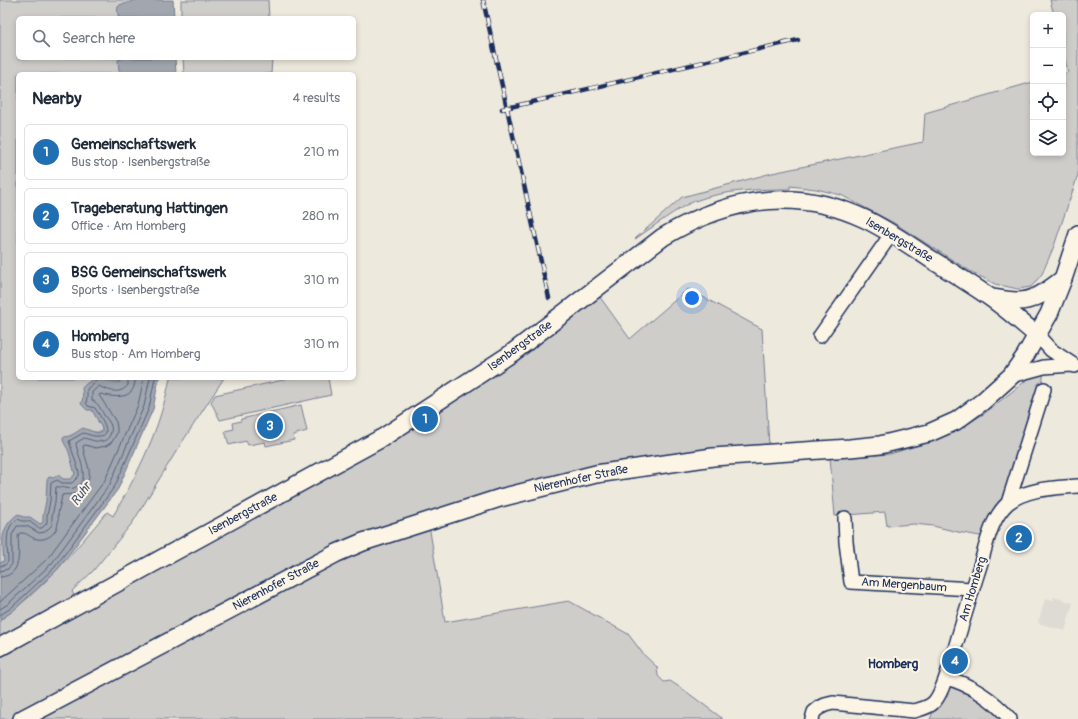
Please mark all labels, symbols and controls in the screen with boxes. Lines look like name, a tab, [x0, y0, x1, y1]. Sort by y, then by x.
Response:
map controls	[1030, 12, 1066, 156]
button: +	[1030, 12, 1066, 48]
search box	[16, 16, 356, 60]
icon: search	[30, 27, 52, 49]
text: Search here	[62, 29, 135, 48]
button: −	[1030, 48, 1066, 84]
button: locate	[1030, 84, 1066, 120]
text: Nearby	[32, 88, 81, 109]
text: 4 results	[293, 90, 340, 106]
button: layers	[1030, 120, 1066, 156]
text: Gemeinschaftswerk	[71, 135, 196, 154]
text: 1	[43, 144, 49, 160]
text: 210 m	[303, 144, 339, 160]
text: Bus stop · Isenbergstraße	[71, 154, 210, 170]
text: Trageberatung Hattingen	[71, 199, 228, 218]
text: 2	[42, 208, 50, 224]
text: 280 m	[302, 208, 339, 224]
street label: Isenbergstraße	[863, 214, 935, 266]
text: Office · Am Homberg	[71, 218, 186, 234]
text: BSG Gemeinschaftswerk	[71, 263, 226, 282]
text: 3	[42, 272, 50, 288]
text: 310 m	[303, 272, 339, 288]
text: Sports · Isenbergstraße	[71, 282, 199, 298]
your location	[682, 288, 702, 308]
street label: Isenbergstraße	[485, 318, 555, 374]
text: Homberg	[71, 327, 129, 346]
text: 4	[42, 336, 50, 352]
text: 310 m	[303, 336, 339, 352]
text: Bus stop · Am Homberg	[71, 346, 201, 362]
pin: 1	[412, 404, 438, 434]
pin: 3	[257, 411, 283, 441]
street label: Nierenhofer Straße	[533, 462, 630, 496]
water label: Ruhr	[67, 477, 96, 509]
street label: Isenbergstraße	[206, 490, 280, 538]
pin: 2	[1006, 523, 1032, 553]
street label: Am Homberg	[956, 555, 990, 623]
street label: Nierenhofer Straße	[230, 556, 322, 614]
street label: Am Mergenbaum	[861, 575, 948, 595]
pin: 4	[942, 646, 968, 676]
district label: Homberg	[868, 656, 919, 672]

